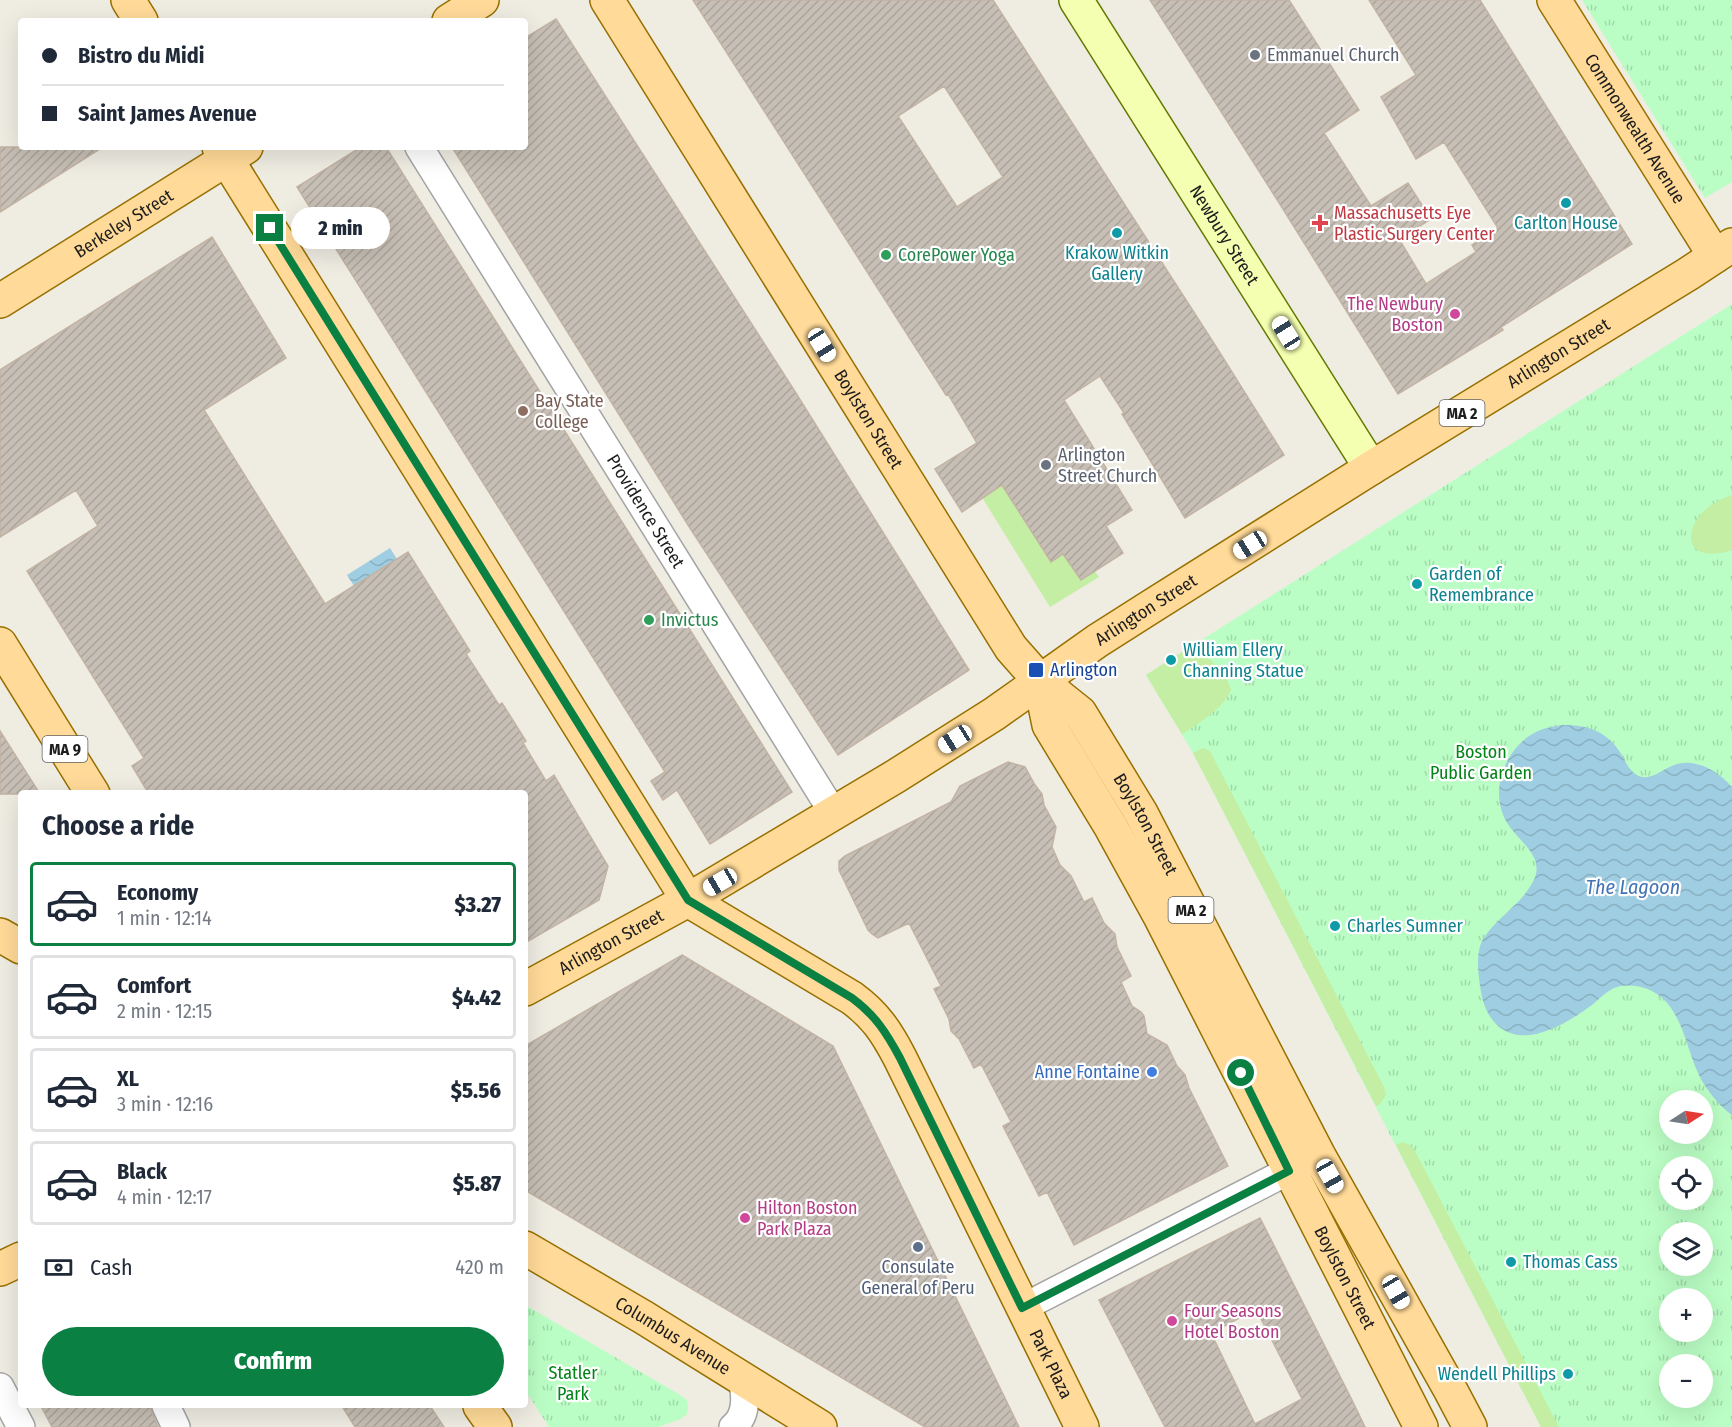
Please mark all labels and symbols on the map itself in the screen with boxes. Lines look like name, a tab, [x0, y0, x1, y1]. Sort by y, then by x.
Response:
place label: Emmanuel Church	[1267, 44, 1399, 66]
marker: Emmanuel Church	[1248, 48, 1262, 62]
street label: Commonwealth Avenue	[1580, 50, 1690, 208]
street label: Newbury Street	[1185, 181, 1264, 289]
street label: Berkeley Street	[70, 184, 177, 263]
marker: Carlton House	[1559, 196, 1573, 210]
place label: Massachusetts Eye Plastic Surgery Center	[1334, 202, 1495, 245]
callout: 2 min	[291, 207, 390, 249]
place label: Carlton House	[1514, 212, 1618, 234]
route end	[256, 214, 283, 241]
marker: Massachusetts Eye Plastic Surgery Center	[1311, 214, 1329, 232]
marker: Krakow Witkin Gallery	[1110, 226, 1124, 240]
place label: Krakow Witkin Gallery	[1065, 242, 1169, 285]
place label: CorePower Yoga	[898, 244, 1015, 266]
marker: CorePower Yoga	[879, 248, 893, 262]
place label: The Newbury Boston	[1347, 293, 1443, 336]
marker: The Newbury Boston	[1448, 307, 1462, 321]
car	[1269, 313, 1303, 353]
street label: Arlington Street	[1503, 313, 1614, 393]
car	[805, 325, 839, 365]
street label: Boylston Street	[829, 365, 908, 473]
place label: Bay State College	[535, 390, 604, 433]
road number: MA 2	[1440, 400, 1484, 426]
marker: Bay State College	[516, 404, 530, 418]
place label: Arlington Street Church	[1058, 444, 1157, 487]
street label: Providence Street	[602, 450, 689, 572]
marker: Arlington Street Church	[1039, 458, 1053, 472]
car	[1230, 528, 1270, 562]
place label: Garden of Remembrance	[1429, 563, 1534, 606]
street label: Arlington Street	[1091, 570, 1201, 650]
marker: Garden of Remembrance	[1410, 577, 1424, 591]
place label: Invictus	[661, 609, 719, 631]
marker: Invictus	[642, 613, 656, 627]
place label: William Ellery Channing Statue	[1183, 639, 1304, 682]
marker: William Ellery Channing Statue	[1164, 653, 1178, 667]
place label: Arlington	[1050, 659, 1118, 681]
marker: Arlington	[1027, 661, 1045, 679]
car	[935, 722, 975, 756]
road number: MA 9	[42, 736, 88, 762]
park label: Boston Public Garden	[1430, 741, 1532, 784]
street label: Boylston Street	[1109, 769, 1182, 879]
car	[700, 865, 740, 899]
water label: The Lagoon	[1586, 875, 1680, 899]
road number: MA 2	[1168, 897, 1214, 923]
street label: Arlington Street	[555, 904, 667, 980]
place label: Charles Sumner	[1347, 915, 1464, 937]
marker: Charles Sumner	[1328, 919, 1342, 933]
route start	[1227, 1059, 1254, 1086]
place label: Anne Fontaine	[1035, 1061, 1140, 1083]
marker: Anne Fontaine	[1145, 1065, 1159, 1079]
north arrow	[1659, 1090, 1713, 1144]
car	[1313, 1156, 1347, 1196]
place label: Hilton Boston Park Plaza	[757, 1197, 858, 1240]
marker: Hilton Boston Park Plaza	[738, 1211, 752, 1225]
street label: Boylston Street	[1309, 1222, 1380, 1333]
marker: Consulate General of Peru	[911, 1240, 925, 1254]
place label: Thomas Cass	[1523, 1251, 1618, 1273]
marker: Thomas Cass	[1504, 1255, 1518, 1269]
place label: Consulate General of Peru	[861, 1256, 975, 1299]
car	[1379, 1272, 1413, 1312]
street label: Columbus Avenue	[611, 1292, 735, 1380]
place label: Four Seasons Hotel Boston	[1184, 1300, 1282, 1343]
marker: Four Seasons Hotel Boston	[1165, 1314, 1179, 1328]
street label: Park Plaza	[1025, 1326, 1077, 1403]
park label: Statler Park	[548, 1362, 598, 1405]
place label: Wendell Phillips	[1438, 1363, 1556, 1385]
marker: Wendell Phillips	[1561, 1367, 1575, 1381]

